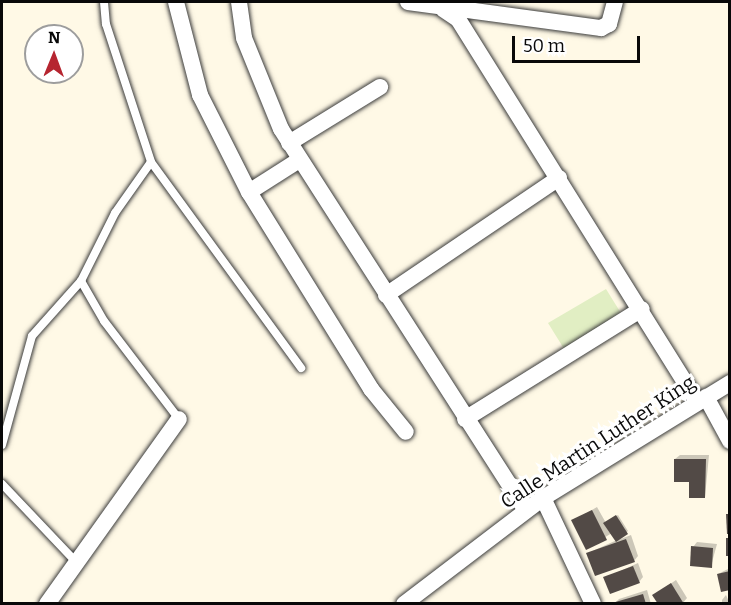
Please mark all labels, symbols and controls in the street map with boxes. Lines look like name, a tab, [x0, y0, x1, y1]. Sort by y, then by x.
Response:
north arrow	[24, 24, 84, 84]
scale bar	[515, 24, 642, 62]
text: N	[48, 28, 61, 47]
text: 50 m	[523, 35, 565, 57]
street label: Calle Martin Luther King	[496, 370, 700, 514]

